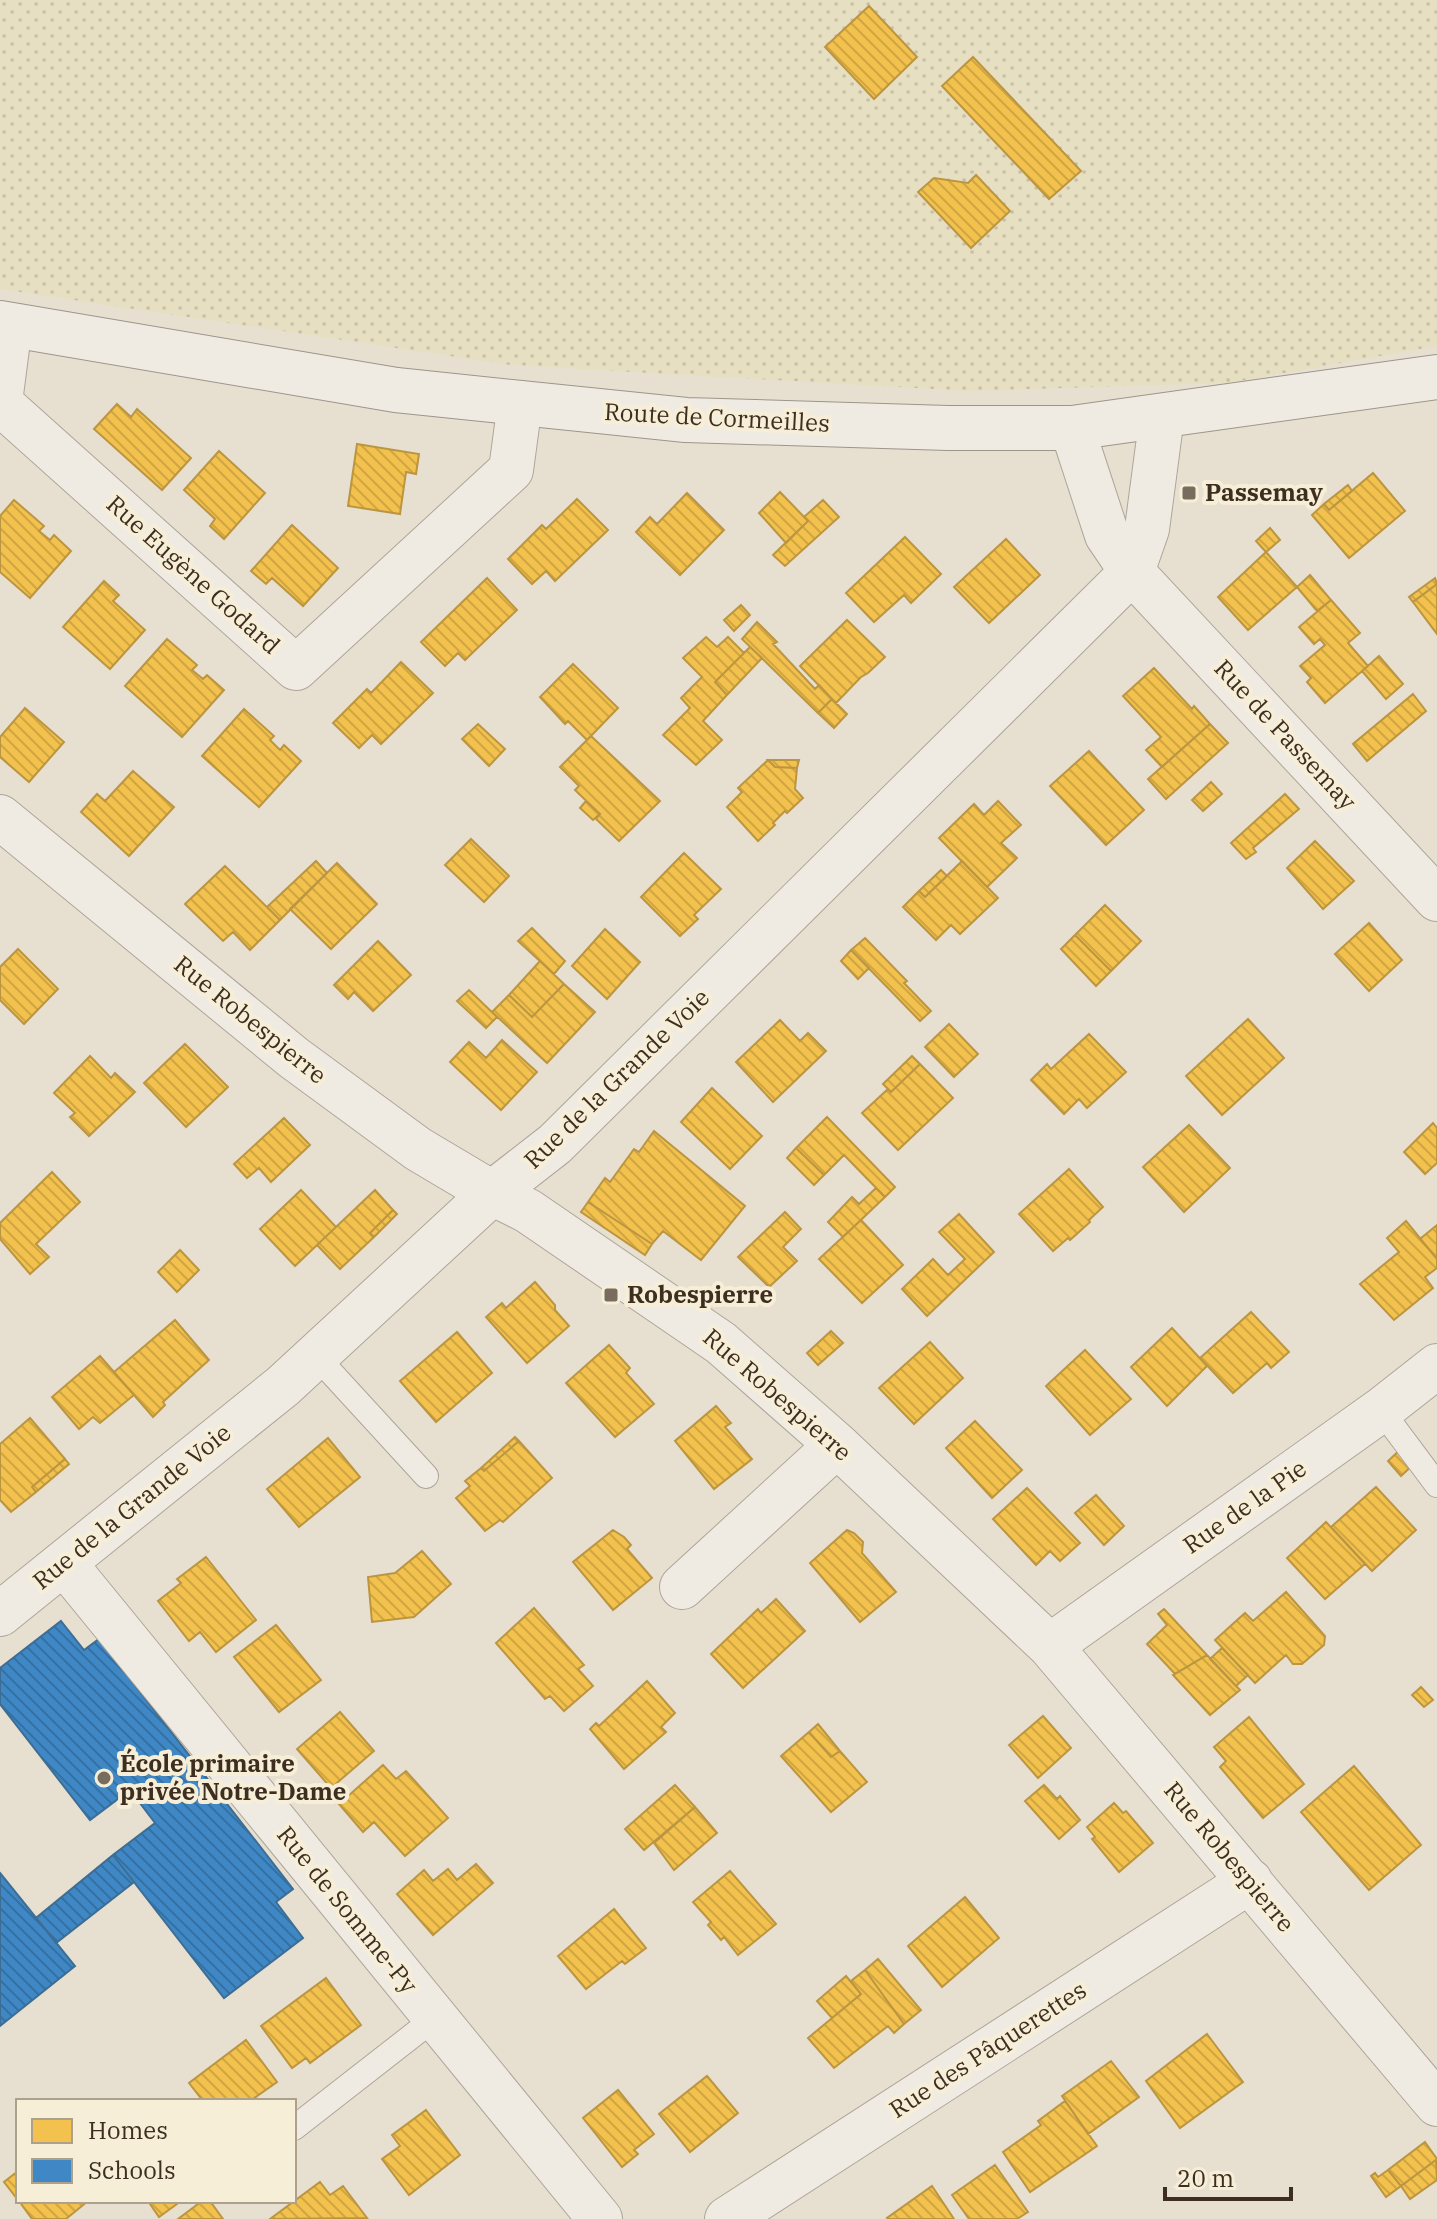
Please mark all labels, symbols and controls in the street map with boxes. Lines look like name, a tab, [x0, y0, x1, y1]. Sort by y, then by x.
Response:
street label: Route de Cormeilles	[603, 395, 831, 439]
place label: Passemay	[1205, 476, 1323, 508]
marker: Passemay	[1180, 484, 1198, 502]
street label: Rue Eugène Godard	[100, 488, 287, 661]
street label: Rue de Passemay	[1208, 652, 1364, 817]
street label: Rue Robespierre	[168, 948, 333, 1091]
street label: Rue de la Grande Voie	[517, 981, 716, 1175]
place label: Robespierre	[627, 1278, 773, 1310]
marker: Robespierre	[602, 1286, 620, 1304]
street label: Rue Robespierre	[697, 1321, 859, 1468]
street label: Rue de la Grande Voie	[26, 1416, 237, 1596]
street label: Rue de la Pie	[1176, 1452, 1312, 1560]
place label: École primaire privée Notre-Dame	[120, 1747, 346, 1807]
marker: École primaire privée Notre-Dame	[95, 1769, 113, 1787]
street label: Rue Robespierre	[1157, 1774, 1302, 1938]
street label: Rue de Somme-Py	[270, 1819, 425, 2000]
street label: Rue des Pâquerettes	[883, 1973, 1092, 2125]
legend	[16, 2099, 296, 2203]
text: Homes	[88, 2114, 168, 2146]
scale bar	[1165, 2151, 1291, 2201]
text: Schools	[88, 2154, 176, 2186]
text: 20 m	[1177, 2162, 1234, 2194]

